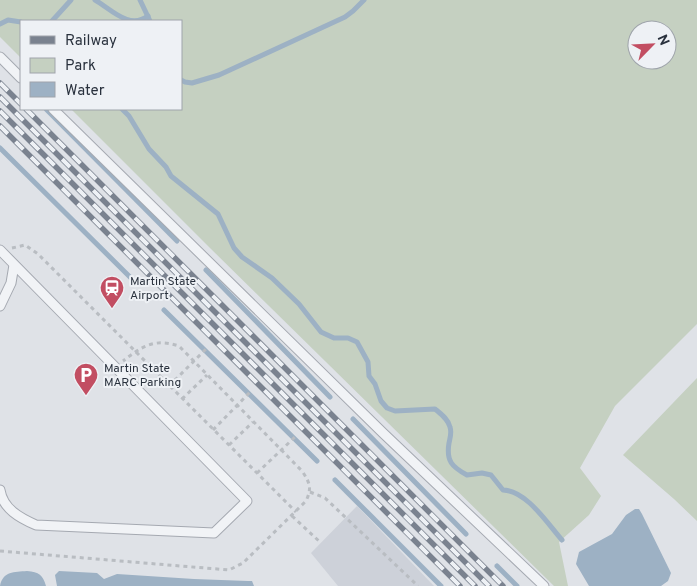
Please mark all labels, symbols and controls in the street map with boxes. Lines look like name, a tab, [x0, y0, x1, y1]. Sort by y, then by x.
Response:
legend	[20, 20, 182, 110]
north arrow	[627, 20, 677, 70]
text: Railway	[65, 32, 117, 51]
text: N	[653, 32, 672, 48]
text: Park	[65, 57, 96, 76]
text: Water	[65, 82, 105, 101]
place label: Martin State Airport	[130, 274, 196, 304]
station icon: Martin State Airport	[99, 275, 125, 309]
place label: Martin State MARC Parking	[104, 361, 181, 391]
parking icon: Martin State MARC Parking	[73, 362, 99, 396]

